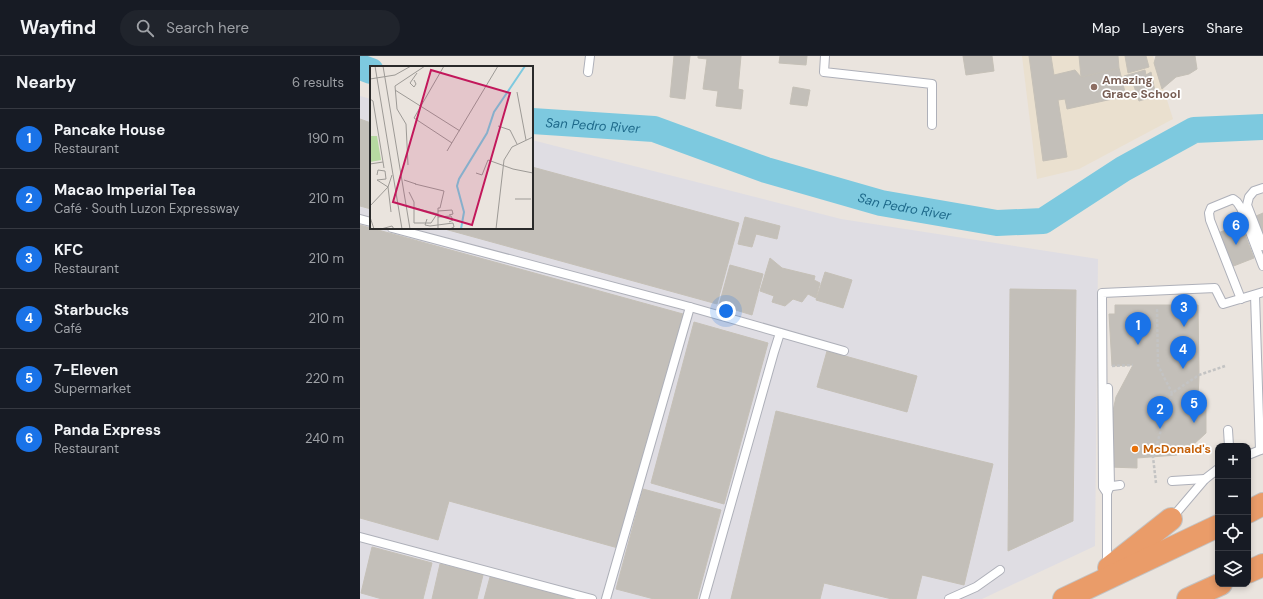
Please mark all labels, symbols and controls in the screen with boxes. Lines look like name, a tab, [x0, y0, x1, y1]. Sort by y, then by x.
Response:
search box	[120, 10, 400, 46]
text: Wayfind	[20, 15, 96, 40]
icon: search	[134, 17, 156, 39]
text: Search here	[166, 18, 249, 38]
text: Map	[1092, 19, 1120, 37]
text: Layers	[1142, 19, 1184, 37]
text: Share	[1206, 19, 1243, 37]
inset map	[370, 66, 533, 229]
text: Nearby	[16, 71, 76, 93]
place label: Amazing Grace School	[1102, 72, 1180, 102]
text: 6 results	[292, 74, 344, 91]
marker: Amazing Grace School	[1089, 82, 1099, 92]
water label: San Pedro River	[545, 114, 642, 137]
text: Pancake House	[54, 120, 165, 140]
text: 1	[27, 130, 31, 147]
text: 190 m	[308, 130, 344, 147]
text: Restaurant	[54, 140, 119, 157]
text: Macao Imperial Tea	[54, 180, 196, 200]
water label: San Pedro River	[856, 189, 954, 224]
text: 2	[25, 190, 33, 207]
text: 210 m	[309, 190, 344, 207]
text: Café · South Luzon Expressway	[54, 200, 240, 217]
pin: 6	[1223, 212, 1249, 245]
text: KFC	[54, 240, 83, 260]
text: 3	[25, 250, 33, 267]
text: 210 m	[309, 250, 344, 267]
text: Restaurant	[54, 260, 119, 277]
pin: 3	[1171, 294, 1197, 327]
text: Starbucks	[54, 300, 129, 320]
your location	[716, 301, 736, 321]
text: 4	[25, 310, 33, 327]
text: 210 m	[309, 310, 344, 327]
pin: 1	[1125, 312, 1151, 345]
text: Café	[54, 320, 82, 337]
pin: 4	[1170, 336, 1196, 369]
text: 7-Eleven	[54, 360, 118, 380]
text: 5	[25, 370, 33, 387]
text: 220 m	[305, 370, 344, 387]
text: Supermarket	[54, 380, 131, 397]
pin: 5	[1181, 390, 1207, 423]
pin: 2	[1147, 396, 1173, 429]
text: Panda Express	[54, 420, 161, 440]
text: 6	[25, 430, 33, 447]
text: 240 m	[305, 430, 344, 447]
text: Restaurant	[54, 440, 119, 457]
place label: McDonald's	[1143, 441, 1211, 457]
map controls	[1215, 443, 1251, 587]
button: +	[1215, 443, 1251, 479]
marker: McDonald's	[1130, 444, 1140, 454]
button: −	[1215, 479, 1251, 515]
button: locate	[1215, 515, 1251, 551]
button: layers	[1215, 551, 1251, 587]

